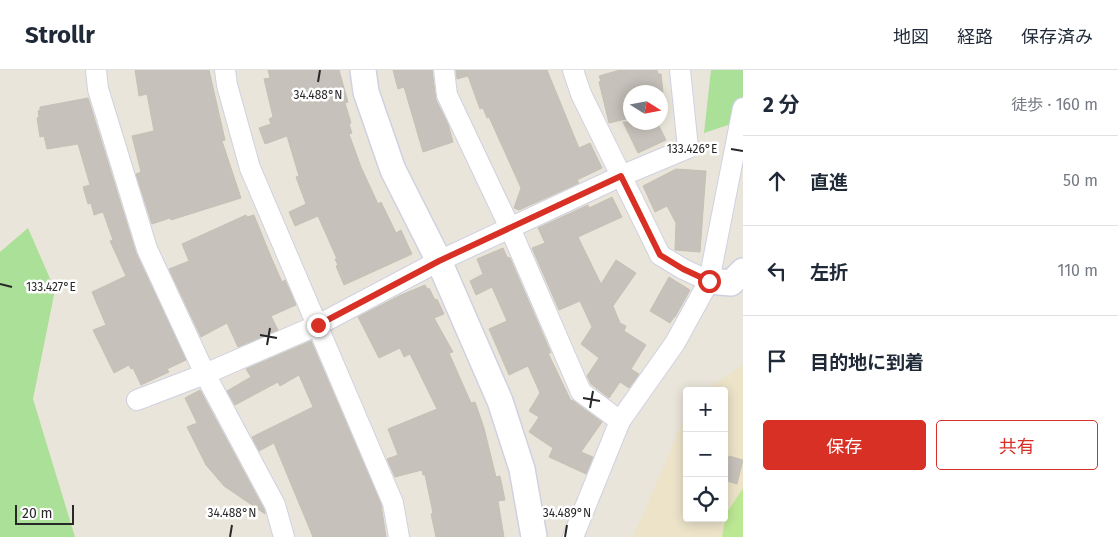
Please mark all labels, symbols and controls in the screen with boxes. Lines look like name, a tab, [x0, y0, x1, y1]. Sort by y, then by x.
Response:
text: Strollr	[25, 21, 95, 49]
text: 地図	[893, 26, 929, 48]
text: 経路	[957, 26, 993, 48]
text: 保存済み	[1021, 26, 1093, 48]
north arrow	[623, 85, 668, 130]
text: 34.488°N	[294, 88, 342, 102]
text: 2 分	[763, 92, 800, 118]
text: 徒歩 · 160 m	[1011, 95, 1098, 114]
text: 133.426°E	[667, 142, 717, 156]
icon: ahead	[763, 167, 791, 195]
text: 直進	[810, 171, 848, 194]
text: 50 m	[1063, 171, 1098, 190]
icon: left	[763, 257, 791, 285]
text: 左折	[810, 261, 848, 284]
text: 110 m	[1057, 261, 1098, 280]
route start	[698, 270, 721, 293]
text: 133.427°E	[26, 280, 76, 294]
route end	[307, 314, 330, 337]
icon: arrive	[763, 347, 791, 375]
text: 目的地に到着	[810, 351, 924, 374]
map controls	[683, 387, 728, 522]
button: +	[683, 387, 728, 432]
button: 保存	[763, 420, 926, 470]
button: 共有	[936, 420, 1098, 470]
button: −	[683, 432, 728, 477]
button: locate	[683, 477, 728, 522]
scale bar	[15, 502, 74, 525]
text: 20 m	[22, 505, 52, 522]
text: 34.488°N	[208, 506, 256, 520]
text: 34.489°N	[543, 506, 591, 520]

